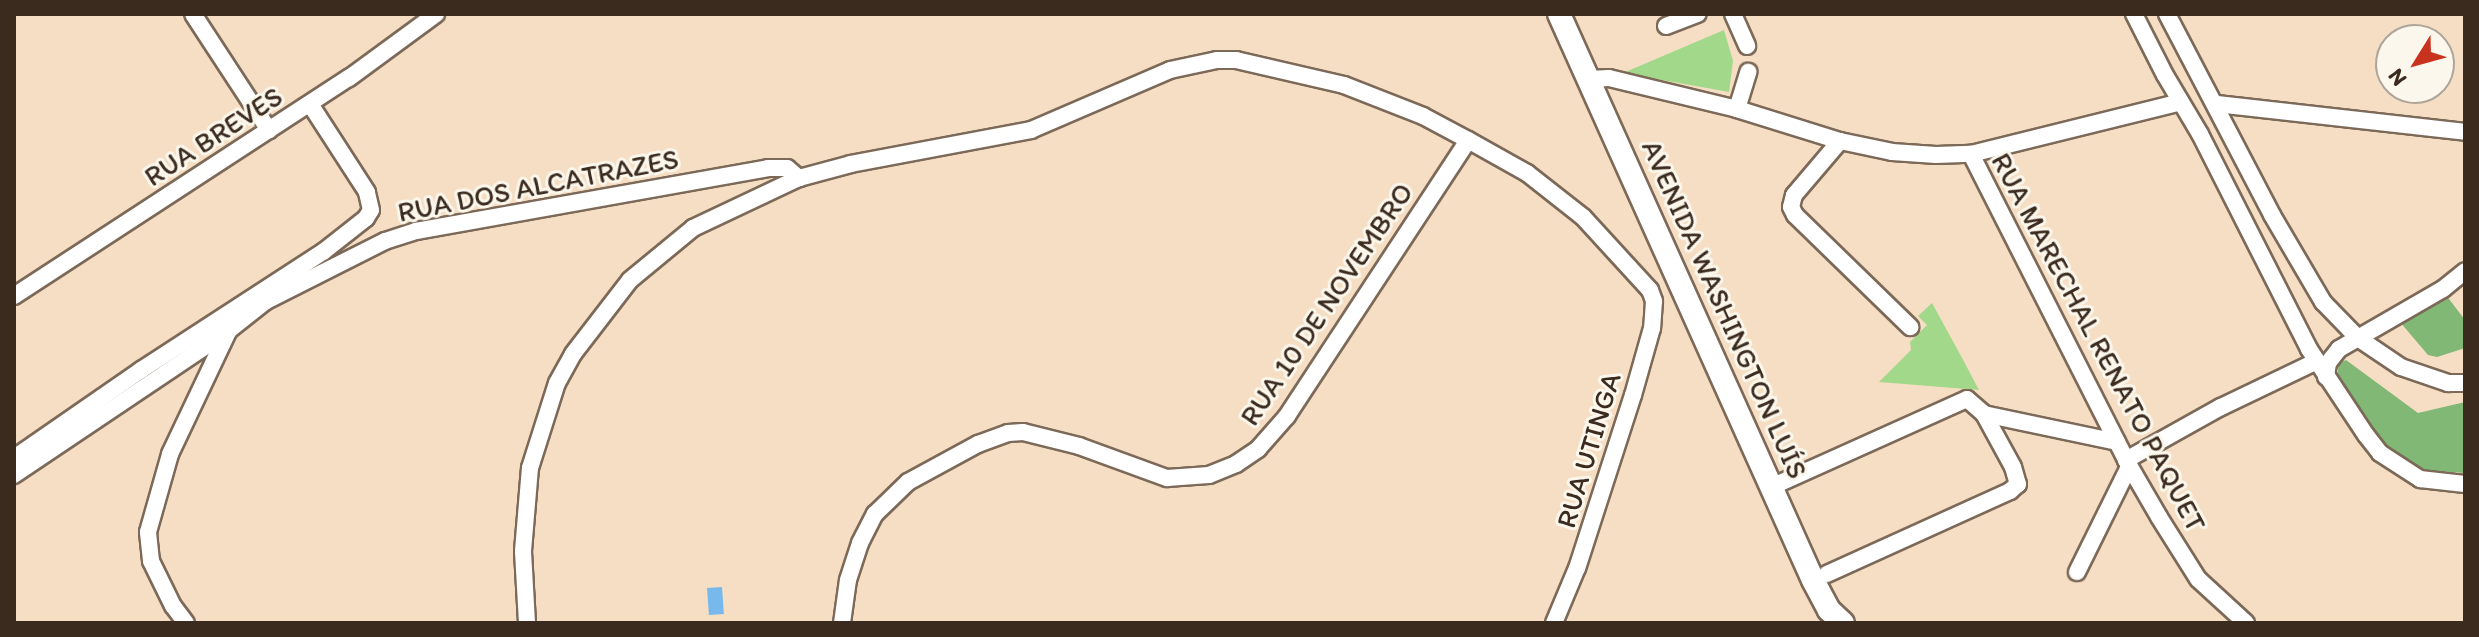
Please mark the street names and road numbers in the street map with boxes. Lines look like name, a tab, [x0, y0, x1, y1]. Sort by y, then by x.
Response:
street label: RUA BREVES	[137, 79, 289, 193]
street label: AVENIDA WASHINGTON LUÍS	[1636, 137, 1814, 481]
street label: RUA DOS ALCATRAZES	[394, 141, 682, 229]
street label: RUA MARECHAL RENATO PAQUET	[1985, 147, 2213, 537]
street label: RUA 10 DE NOVEMBRO	[1232, 176, 1420, 432]
street label: RUA UTINGA	[1549, 370, 1627, 530]

